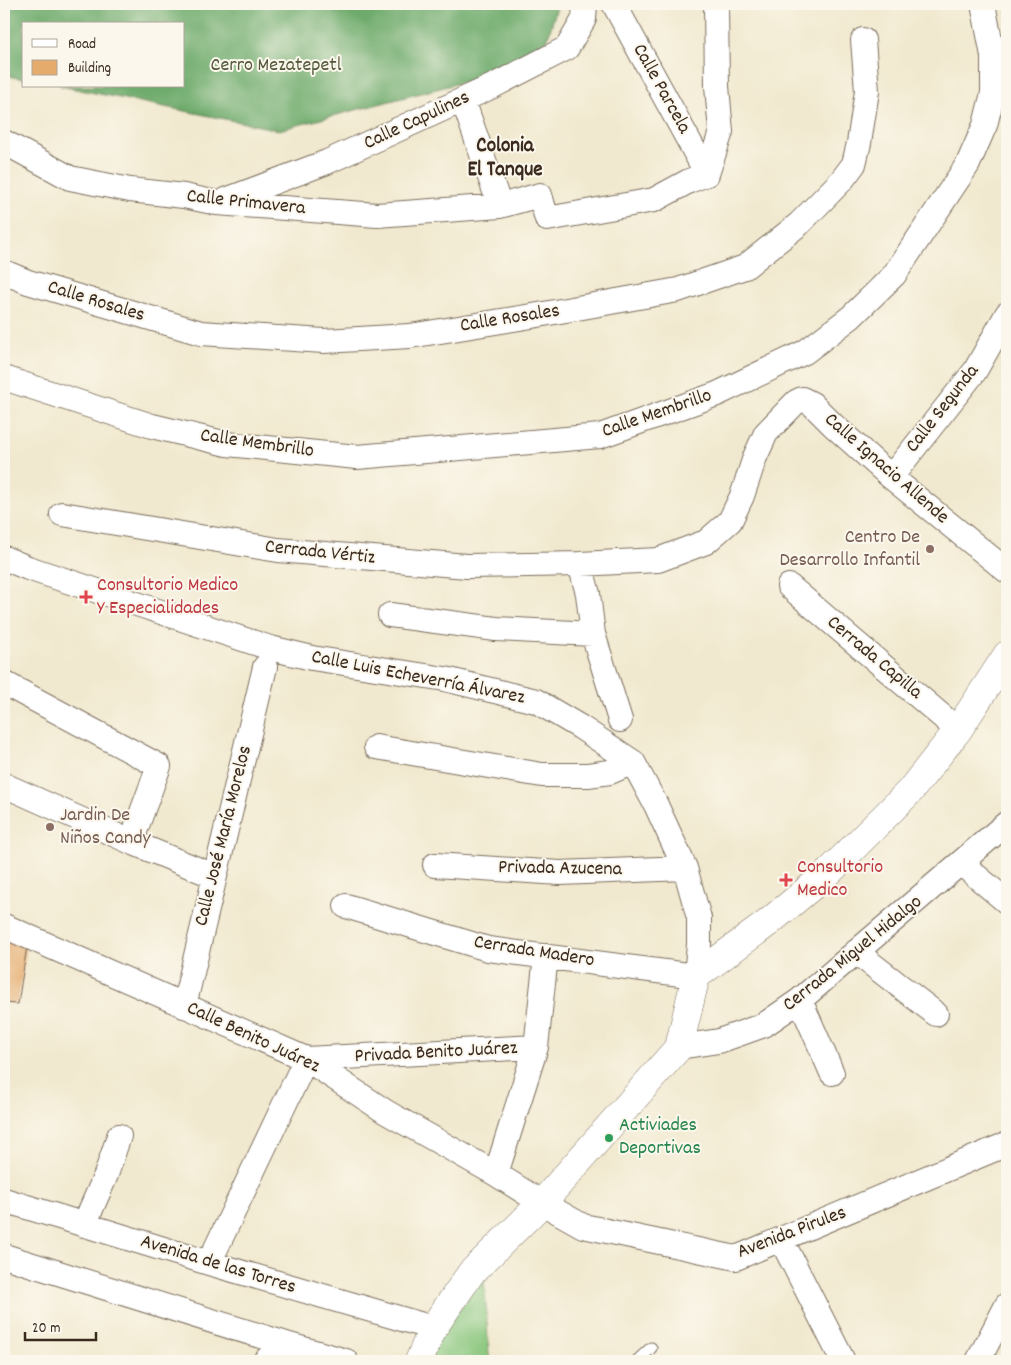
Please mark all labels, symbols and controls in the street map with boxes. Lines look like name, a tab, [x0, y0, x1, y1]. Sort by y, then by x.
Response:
legend	[22, 22, 185, 88]
text: Road	[68, 34, 96, 56]
street label: Calle Parcela	[625, 39, 698, 140]
park label: Cerro Mezatepetl	[211, 52, 342, 80]
text: Building	[68, 58, 111, 80]
street label: Calle Capulines	[359, 84, 475, 158]
district label: Colonia El Tanque	[468, 132, 542, 186]
street label: Calle Primavera	[185, 183, 307, 223]
street label: Calle Rosales	[44, 274, 148, 330]
street label: Calle Rosales	[458, 297, 562, 341]
street label: Calle Segunda	[900, 358, 987, 459]
street label: Calle Membrillo	[598, 382, 716, 446]
street label: Calle Ignacio Allende	[817, 407, 955, 531]
street label: Calle Membrillo	[198, 422, 316, 466]
place label: Centro De Desarrollo Infantil	[779, 524, 920, 575]
street label: Cerrada Vértiz	[264, 533, 377, 573]
marker: Centro De Desarrollo Infantil	[924, 543, 936, 555]
place label: Consultorio Medico Y Especialidades	[97, 572, 238, 623]
marker: Consultorio Medico Y Especialidades	[79, 590, 93, 604]
street label: Cerrada Capilla	[820, 610, 928, 707]
street label: Calle Luis Echeverría Álvarez	[309, 644, 528, 713]
street label: Calle José María Morelos	[188, 743, 260, 929]
place label: Jardin De Niños Candy	[60, 802, 152, 853]
marker: Jardin De Niños Candy	[44, 821, 56, 833]
street label: Privada Azucena	[498, 854, 623, 884]
place label: Consultorio Medico	[797, 854, 883, 905]
marker: Consultorio Medico	[779, 873, 793, 887]
street label: Cerrada Miguel Hidalgo	[777, 889, 929, 1019]
street label: Cerrada Madero	[472, 929, 596, 975]
street label: Calle Benito Juárez	[182, 995, 324, 1081]
street label: Privada Benito Juárez	[354, 1035, 518, 1071]
place label: Activiades Deportivas	[619, 1112, 701, 1163]
marker: Activiades Deportivas	[603, 1132, 615, 1144]
street label: Avenida Pirules	[733, 1199, 851, 1267]
street label: Avenida de las Torres	[137, 1228, 299, 1302]
scale bar	[25, 1310, 96, 1342]
text: 20 m	[32, 1318, 60, 1340]

